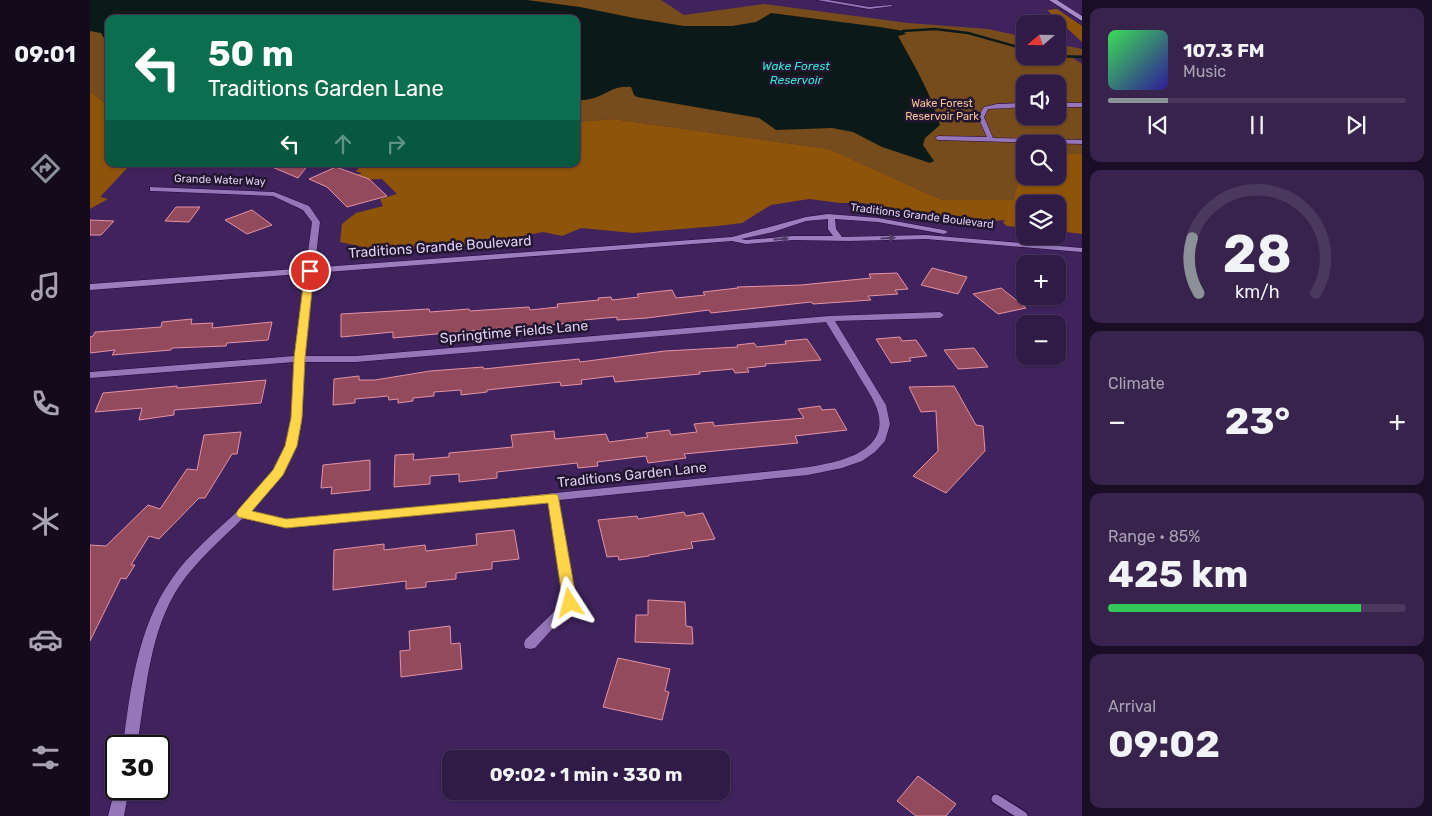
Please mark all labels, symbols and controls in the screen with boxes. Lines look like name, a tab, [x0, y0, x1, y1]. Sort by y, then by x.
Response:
north arrow	[1016, 15, 1066, 65]
map controls	[1016, 15, 1066, 365]
text: 50 m	[208, 33, 294, 75]
icon: left	[125, 35, 190, 100]
text: 107.3 FM	[1183, 39, 1265, 62]
text: 09:01	[14, 41, 76, 68]
water label: Wake Forest Reservoir	[762, 59, 830, 87]
text: Music	[1183, 62, 1226, 81]
text: Traditions Garden Lane	[208, 75, 444, 102]
button: sound	[1016, 75, 1066, 125]
park label: Wake Forest Reservoir Park	[905, 97, 979, 123]
icon: previous	[1144, 111, 1172, 139]
icon: pause	[1243, 111, 1271, 139]
icon: next	[1342, 111, 1370, 139]
icon: left	[276, 130, 304, 158]
icon: ahead	[329, 130, 357, 158]
icon: right	[382, 130, 410, 158]
button: search	[1016, 135, 1066, 185]
icon: directions	[28, 151, 63, 186]
street label: Grande Water Way	[174, 172, 266, 188]
button: layers	[1016, 195, 1066, 245]
street label: Traditions Grande Boulevard	[850, 201, 994, 231]
text: 28	[1222, 223, 1292, 285]
street label: Traditions Grande Boulevard	[348, 232, 532, 262]
one-way arrow	[881, 233, 897, 241]
one-way arrow	[773, 235, 789, 243]
pin	[289, 250, 331, 292]
button: +	[1016, 255, 1066, 305]
icon: arrive	[296, 257, 324, 285]
icon: music	[28, 269, 63, 304]
text: km/h	[1235, 281, 1279, 302]
button: −	[1016, 315, 1066, 365]
street label: Springtime Fields Lane	[439, 317, 589, 347]
text: Climate	[1108, 374, 1165, 393]
icon: phone	[28, 386, 63, 421]
text: 23°	[1225, 398, 1290, 444]
text: −	[1108, 405, 1126, 438]
text: +	[1389, 405, 1406, 438]
street label: Traditions Garden Lane	[557, 459, 708, 491]
icon: climate	[28, 504, 63, 539]
text: Range · 85%	[1108, 527, 1201, 546]
text: 425 km	[1108, 551, 1248, 597]
position arrow	[543, 576, 595, 628]
icon: car	[28, 622, 63, 657]
text: Arrival	[1108, 697, 1156, 716]
text: 09:02	[1108, 721, 1220, 767]
speed limit sign: 30	[105, 735, 170, 800]
icon: filters	[28, 740, 63, 775]
text: 09:02 · 1 min · 330 m	[490, 763, 682, 786]

